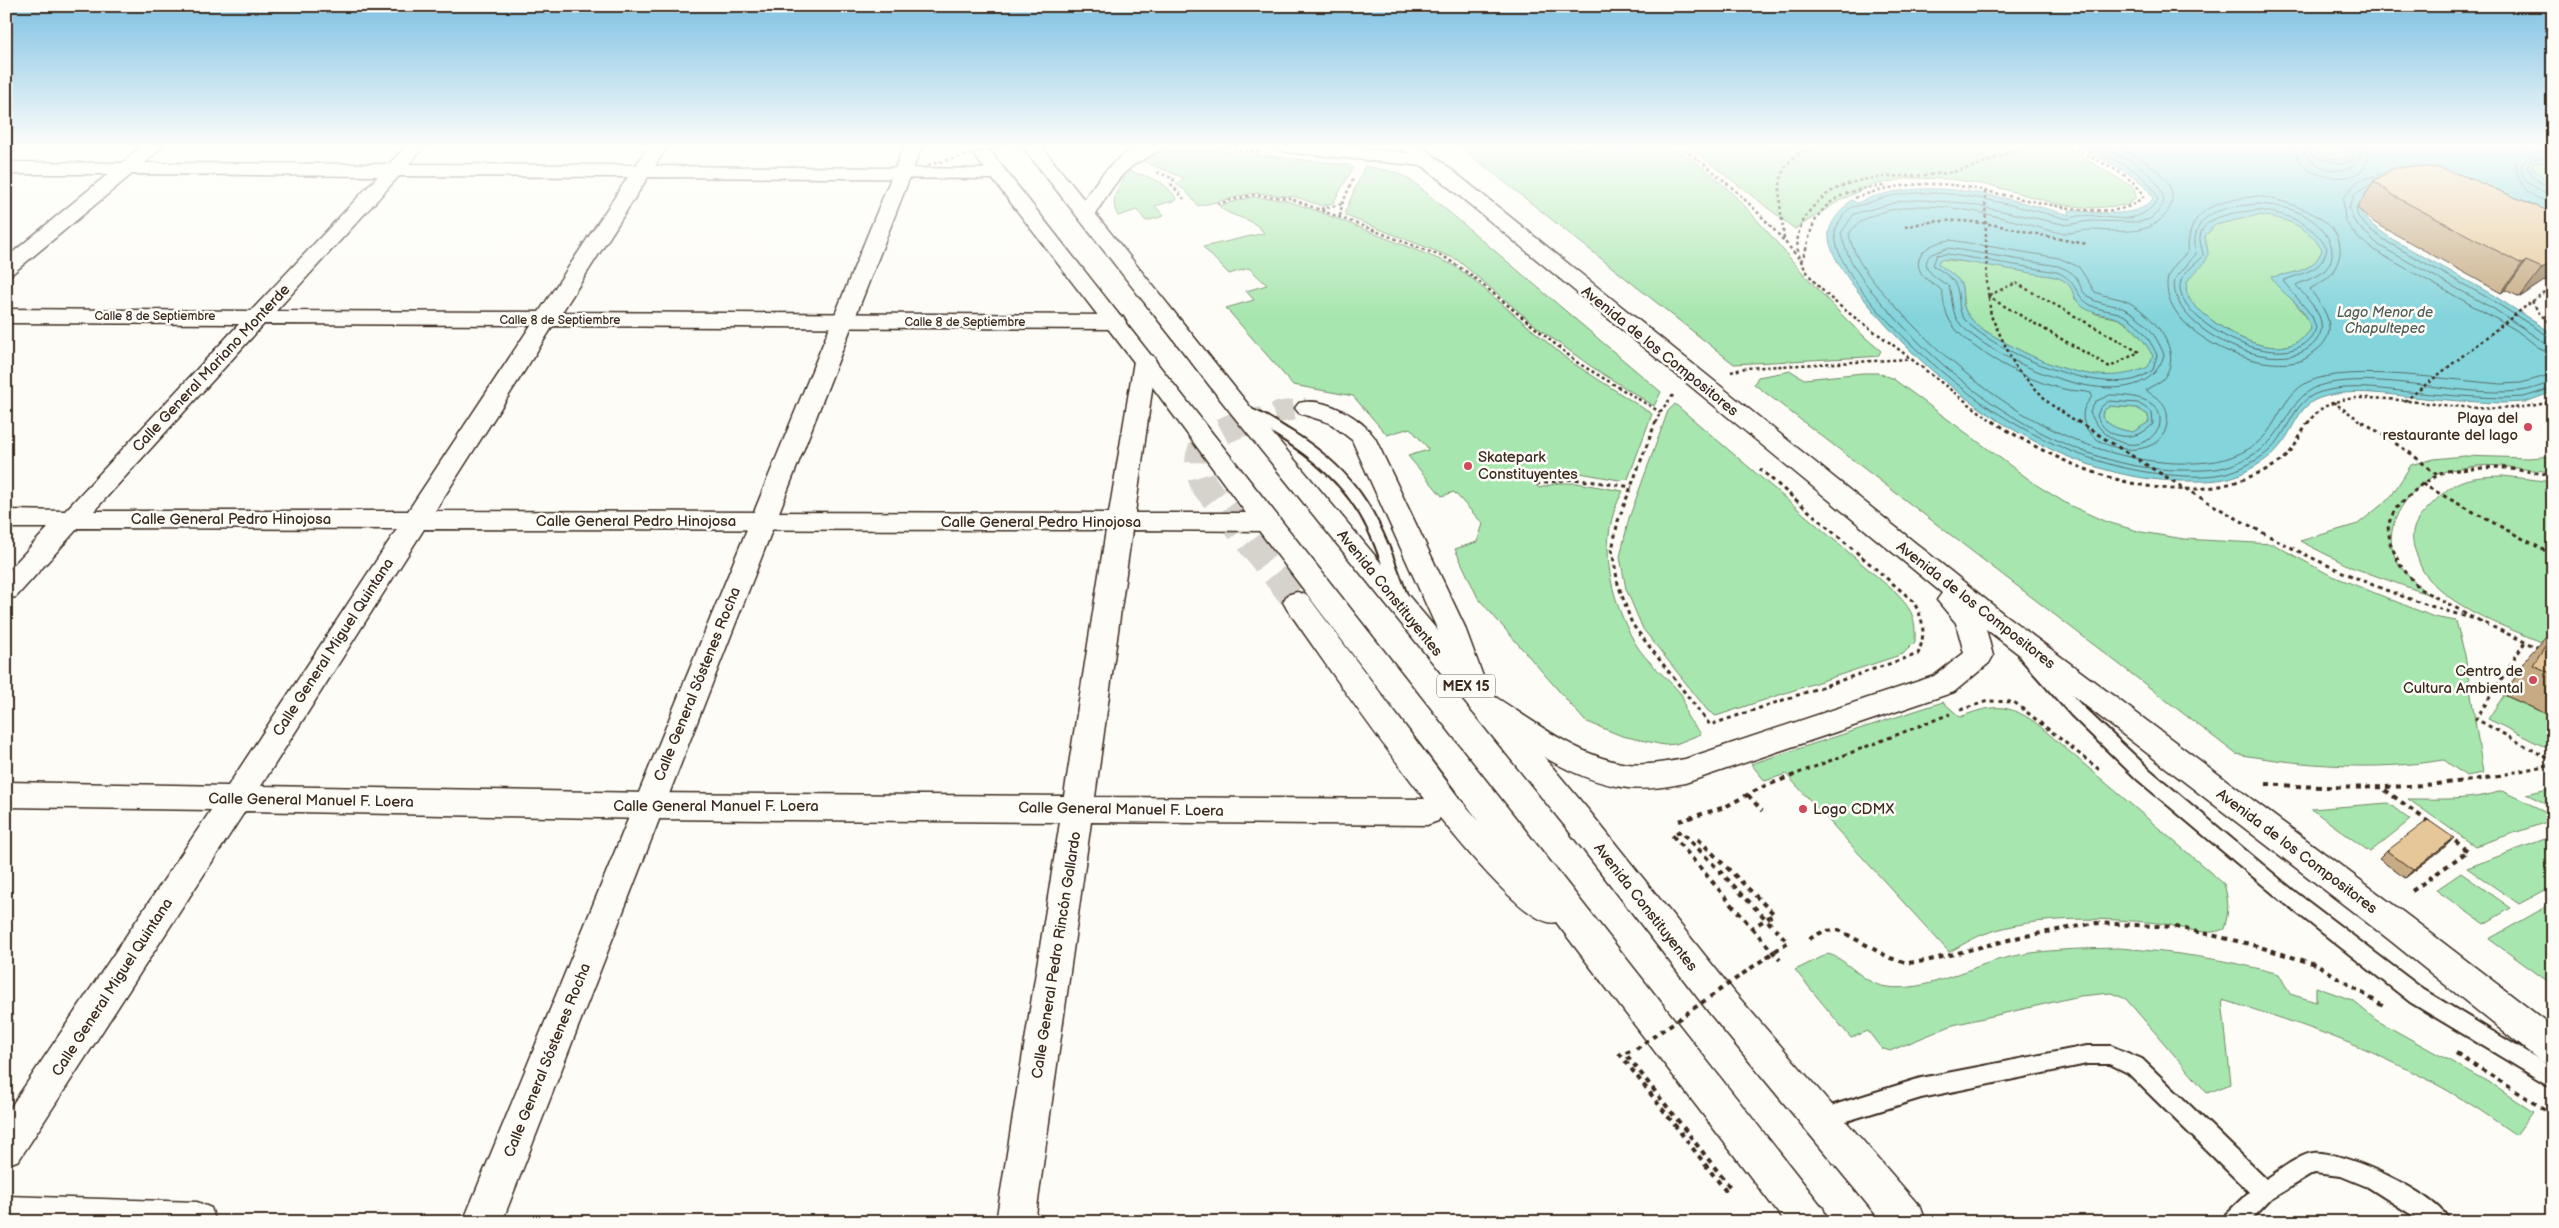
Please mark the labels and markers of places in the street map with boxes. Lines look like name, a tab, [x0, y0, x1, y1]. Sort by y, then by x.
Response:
place label: Playa del restaurante del lago	[2383, 409, 2518, 445]
marker: Playa del restaurante del lago	[2522, 421, 2534, 433]
place label: Skatepark Constituyentes	[1478, 448, 1578, 484]
marker: Skatepark Constituyentes	[1462, 460, 1474, 472]
place label: Centro de Cultura Ambiental	[2403, 662, 2523, 698]
marker: Centro de Cultura Ambiental	[2527, 674, 2539, 686]
place label: Logo CDMX	[1813, 800, 1894, 819]
marker: Logo CDMX	[1797, 803, 1809, 815]

